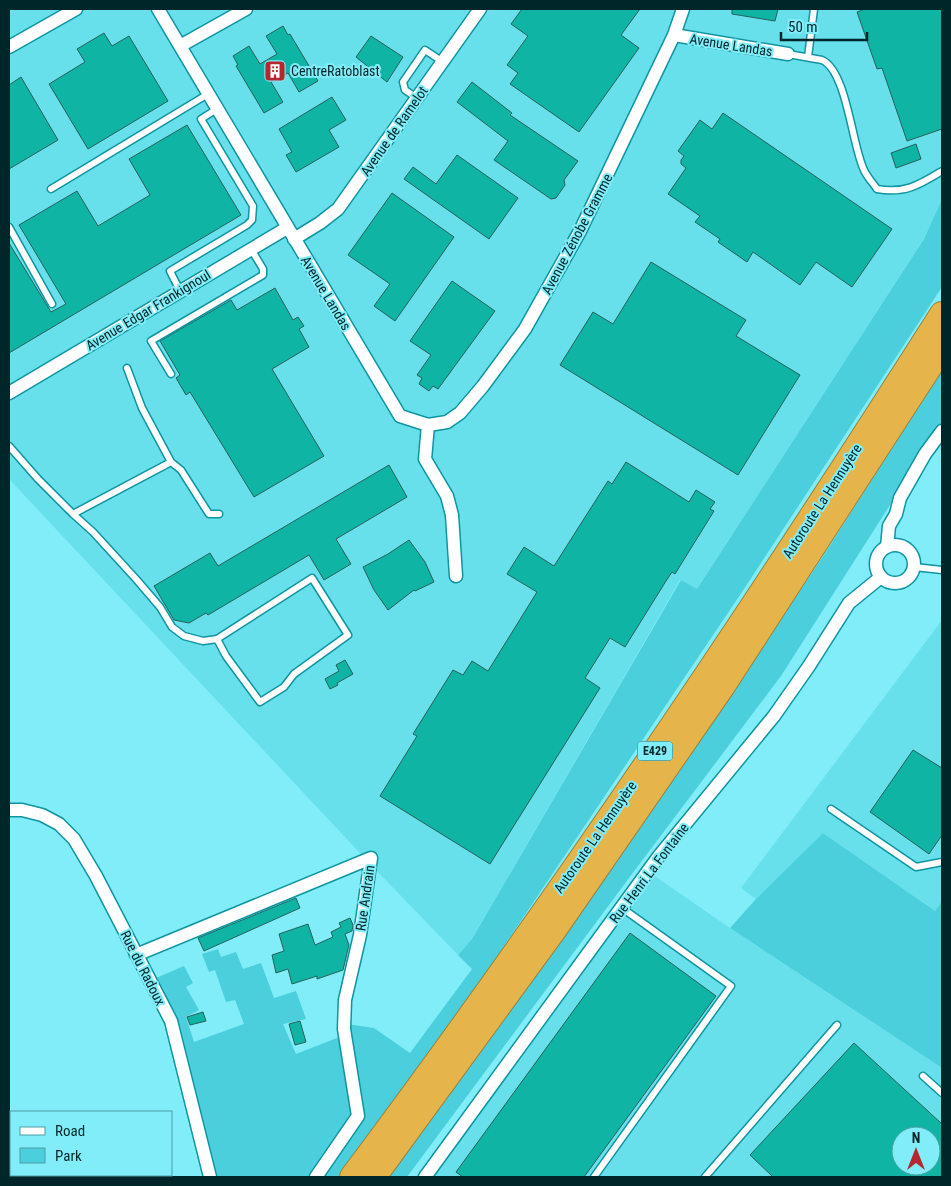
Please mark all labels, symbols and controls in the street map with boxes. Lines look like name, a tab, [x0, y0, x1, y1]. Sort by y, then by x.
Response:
scale bar	[781, 10, 867, 42]
text: 50 m	[788, 18, 818, 36]
street label: Avenue Landas	[688, 31, 774, 59]
building icon: CentreRatoblast	[263, 59, 287, 83]
place label: CentreRatoblast	[291, 63, 380, 79]
street label: Avenue de Ramelot	[357, 83, 431, 179]
street label: Avenue Zénobe Gramme	[538, 171, 616, 297]
street label: Avenue Landas	[298, 253, 354, 333]
street label: Avenue Edgar Frankignoul	[83, 266, 213, 354]
street label: Autoroute La Hennuyère	[779, 441, 865, 561]
road number: E429	[638, 741, 672, 760]
street label: Autoroute La Hennuyère	[550, 778, 640, 896]
street label: Rue Henri La Fontaine	[606, 819, 692, 926]
street label: Rue Andrain	[352, 864, 378, 932]
street label: Rue du Radoux	[117, 928, 169, 1008]
legend	[10, 1111, 172, 1176]
text: Road	[55, 1122, 85, 1140]
north arrow	[891, 1126, 941, 1176]
text: N	[912, 1130, 920, 1146]
text: Park	[55, 1147, 82, 1165]

